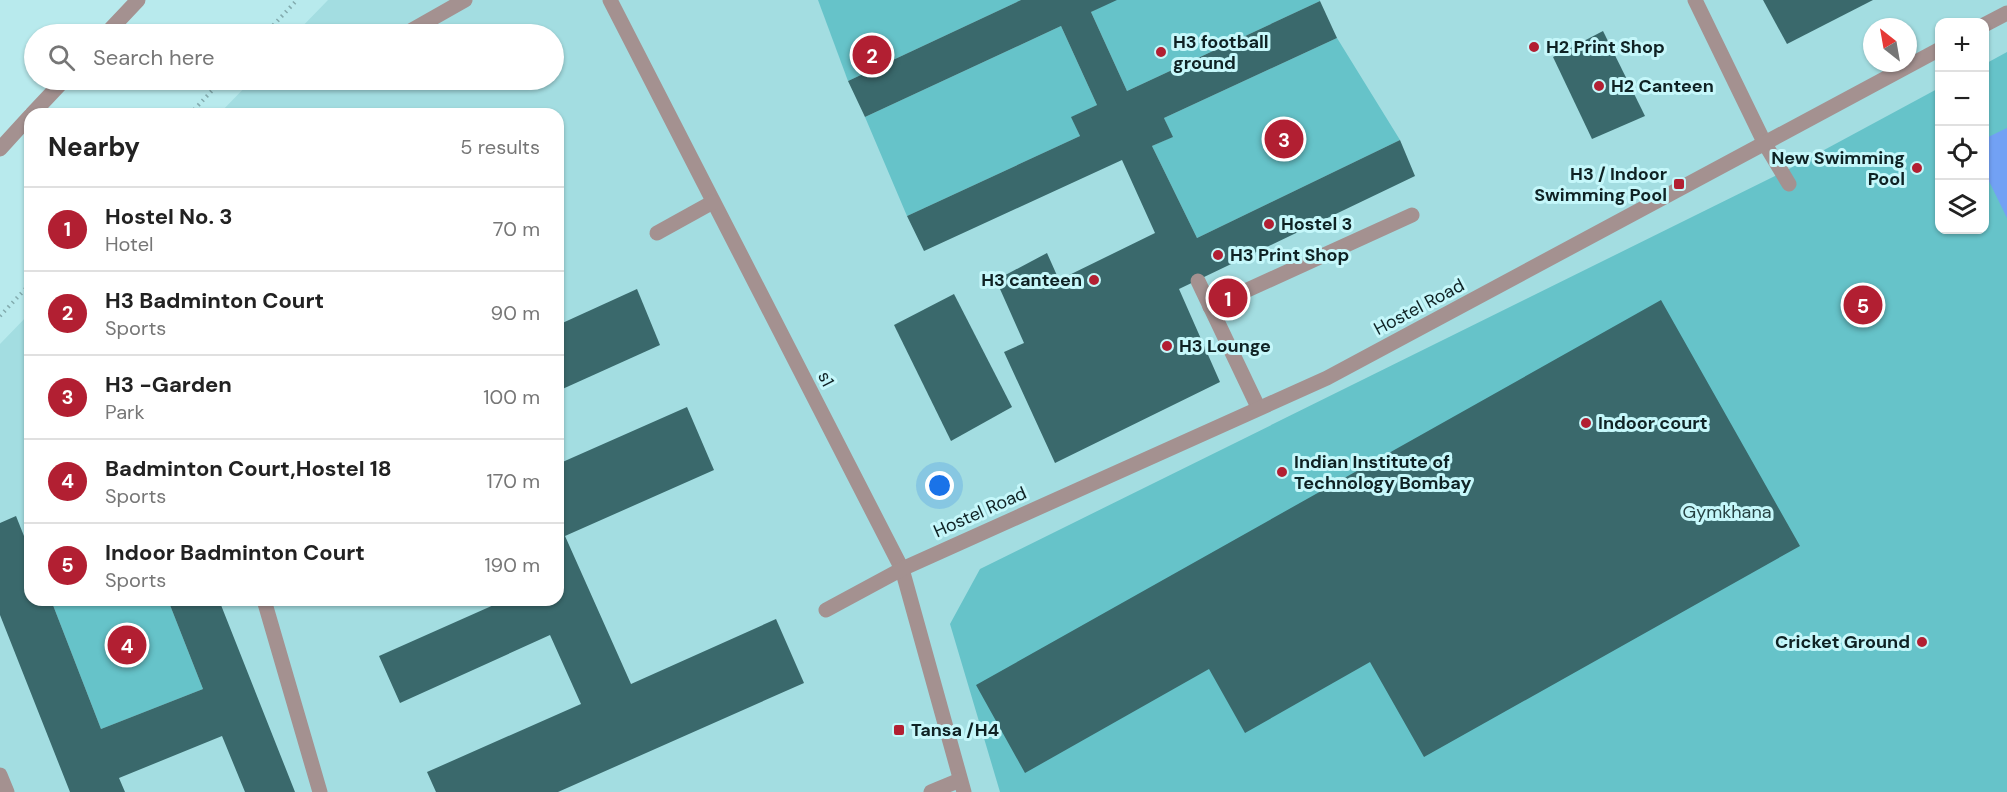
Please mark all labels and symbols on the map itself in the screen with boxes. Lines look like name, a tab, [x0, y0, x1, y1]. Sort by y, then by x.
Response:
north arrow	[1863, 18, 1917, 72]
place label: H3 football ground	[1173, 30, 1269, 75]
pin: 2	[852, 32, 892, 78]
place label: H2 Print Shop	[1546, 35, 1665, 59]
marker: H2 Print Shop	[1527, 40, 1541, 54]
marker: H3 football ground	[1154, 45, 1168, 59]
place label: H2 Canteen	[1611, 74, 1714, 98]
marker: H2 Canteen	[1592, 79, 1606, 93]
pin: 3	[1264, 116, 1304, 162]
place label: New Swimming Pool	[1771, 146, 1905, 191]
marker: New Swimming Pool	[1910, 161, 1924, 175]
place label: H3 / Indoor Swimming Pool	[1534, 162, 1667, 207]
marker: H3 / Indoor Swimming Pool	[1672, 177, 1686, 191]
place label: Hostel 3	[1281, 212, 1352, 236]
marker: Hostel 3	[1262, 217, 1276, 231]
place label: H3 Print Shop	[1230, 243, 1349, 267]
marker: H3 Print Shop	[1211, 248, 1225, 262]
place label: H3 canteen	[981, 268, 1082, 292]
marker: H3 canteen	[1087, 273, 1101, 287]
street label: Hostel Road	[1370, 273, 1468, 341]
pin: 1	[1208, 276, 1248, 320]
pin: 5	[1844, 282, 1882, 328]
place label: H3 Lounge	[1179, 334, 1271, 358]
marker: H3 Lounge	[1160, 339, 1174, 353]
street label: s1	[812, 367, 840, 391]
place label: Indoor court	[1598, 411, 1708, 435]
marker: Indoor court	[1579, 416, 1593, 430]
place label: Indian Institute of Technology Bombay	[1294, 450, 1472, 495]
marker: Indian Institute of Technology Bombay	[1275, 465, 1289, 479]
your location	[925, 471, 954, 500]
street label: Hostel Road	[930, 481, 1030, 543]
park label: Gymkhana	[1682, 500, 1772, 524]
pin: 4	[108, 622, 146, 668]
place label: Cricket Ground	[1775, 630, 1910, 654]
marker: Cricket Ground	[1915, 635, 1929, 649]
place label: Tansa /H4	[911, 718, 1000, 742]
marker: Tansa /H4	[892, 723, 906, 737]

